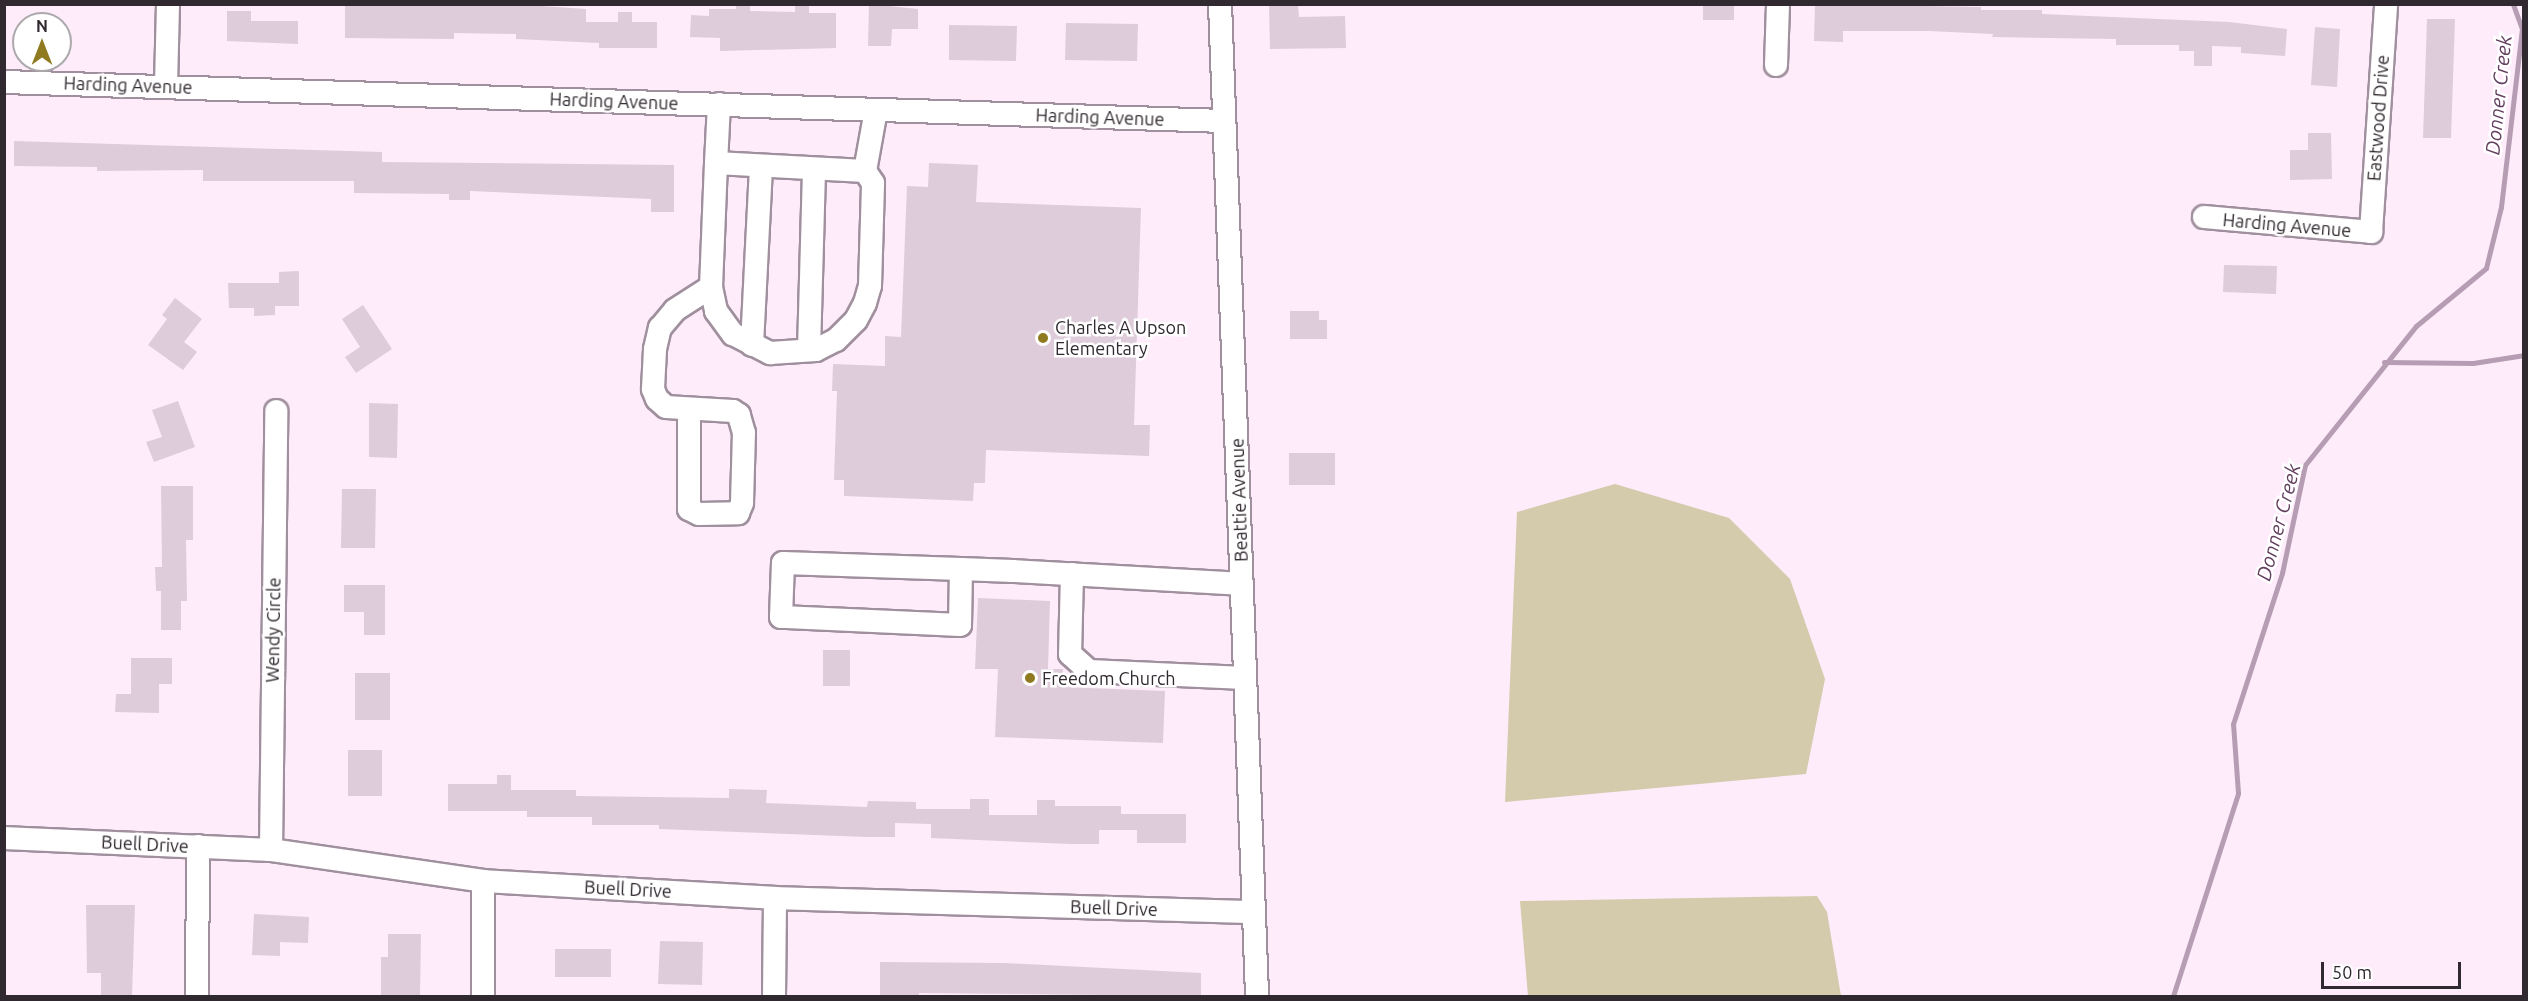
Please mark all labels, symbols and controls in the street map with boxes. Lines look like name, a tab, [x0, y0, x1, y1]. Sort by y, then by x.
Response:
north arrow	[12, 12, 72, 72]
text: N	[36, 17, 48, 35]
water label: Donner Creek	[2480, 34, 2516, 156]
street label: Eastwood Drive	[2363, 54, 2393, 182]
street label: Harding Avenue	[63, 72, 193, 98]
street label: Harding Avenue	[549, 88, 679, 114]
street label: Harding Avenue	[1035, 104, 1165, 130]
street label: Harding Avenue	[2222, 209, 2352, 241]
place label: Charles A Upson Elementary	[1055, 317, 1186, 360]
marker: Charles A Upson Elementary	[1036, 331, 1050, 345]
street label: Beattie Avenue	[1226, 438, 1252, 562]
water label: Donner Creek	[2251, 461, 2305, 583]
street label: Wendy Circle	[261, 577, 285, 683]
place label: Freedom Church	[1042, 667, 1176, 689]
marker: Freedom Church	[1023, 671, 1037, 685]
street label: Buell Drive	[101, 831, 189, 857]
street label: Buell Drive	[584, 876, 672, 902]
street label: Buell Drive	[1070, 896, 1158, 920]
scale bar	[2324, 950, 2464, 988]
text: 50 m	[2332, 962, 2372, 982]

